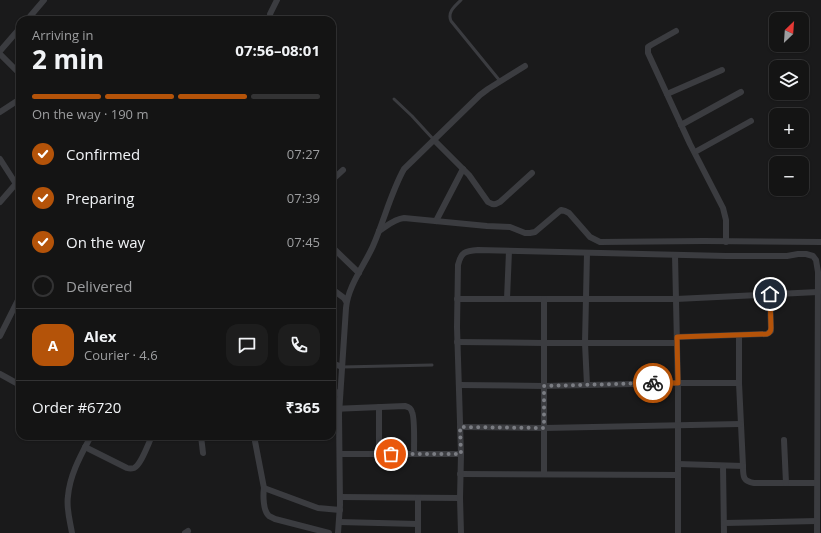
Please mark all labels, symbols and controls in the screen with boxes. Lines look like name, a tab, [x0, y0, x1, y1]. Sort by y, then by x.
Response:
north arrow	[769, 12, 809, 52]
map controls	[769, 12, 809, 196]
text: Arriving in	[32, 26, 94, 44]
text: 07:56–08:01	[235, 40, 320, 60]
text: 2 min	[32, 41, 104, 77]
button: layers	[769, 60, 809, 100]
text: On the way · 190 m	[32, 105, 148, 123]
button: +	[769, 108, 809, 148]
icon: check	[32, 143, 54, 165]
text: Confirmed	[66, 144, 140, 164]
text: 07:27	[287, 145, 320, 163]
button: −	[769, 156, 809, 196]
icon: check	[32, 187, 54, 209]
text: Preparing	[66, 188, 134, 208]
text: 07:39	[287, 189, 320, 207]
icon: check	[32, 231, 54, 253]
text: On the way	[66, 232, 145, 252]
text: 07:45	[287, 233, 320, 251]
text: Delivered	[66, 276, 133, 296]
pin	[753, 277, 787, 311]
icon: home	[759, 283, 781, 305]
button: chat	[226, 324, 268, 366]
button: phone	[278, 324, 320, 366]
text: Alex	[84, 326, 116, 346]
text: A	[48, 335, 58, 355]
text: Courier · 4.6	[84, 346, 158, 364]
courier	[633, 363, 673, 403]
icon: bike	[642, 372, 664, 394]
text: Order #6720	[32, 397, 121, 417]
text: ₹365	[286, 397, 320, 417]
pin	[374, 437, 408, 471]
icon: bag	[380, 443, 402, 465]

